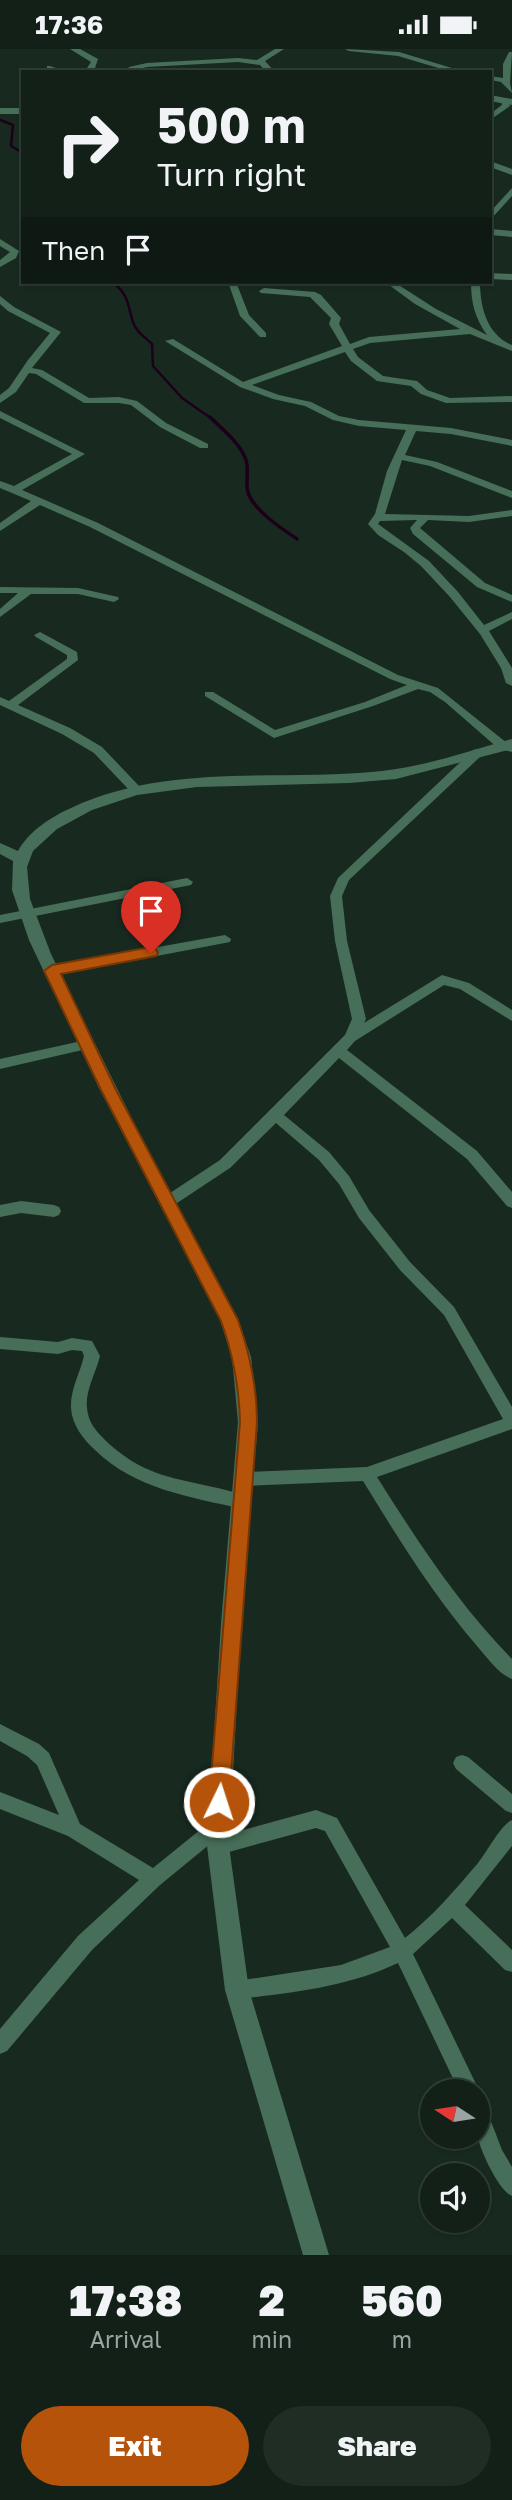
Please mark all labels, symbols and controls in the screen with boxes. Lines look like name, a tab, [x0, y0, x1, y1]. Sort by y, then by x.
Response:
text: 17:36	[35, 9, 103, 40]
text: 500 m	[157, 95, 306, 154]
icon: right	[42, 98, 133, 189]
text: Turn right	[157, 155, 306, 193]
icon: arrive	[119, 231, 157, 269]
text: Then	[42, 235, 105, 266]
pin	[121, 881, 181, 953]
icon: arrive	[132, 892, 170, 930]
position arrow	[182, 1765, 256, 1839]
north arrow	[420, 2079, 490, 2149]
map controls	[420, 2079, 490, 2233]
button: sound	[420, 2163, 490, 2233]
text: 17:38	[69, 2275, 182, 2325]
text: 2	[259, 2275, 285, 2325]
text: 560	[361, 2275, 443, 2325]
text: Arrival	[90, 2325, 162, 2353]
text: min	[251, 2325, 292, 2353]
text: m	[392, 2325, 412, 2353]
button: Exit	[21, 2406, 249, 2486]
button: Share	[263, 2406, 491, 2486]

